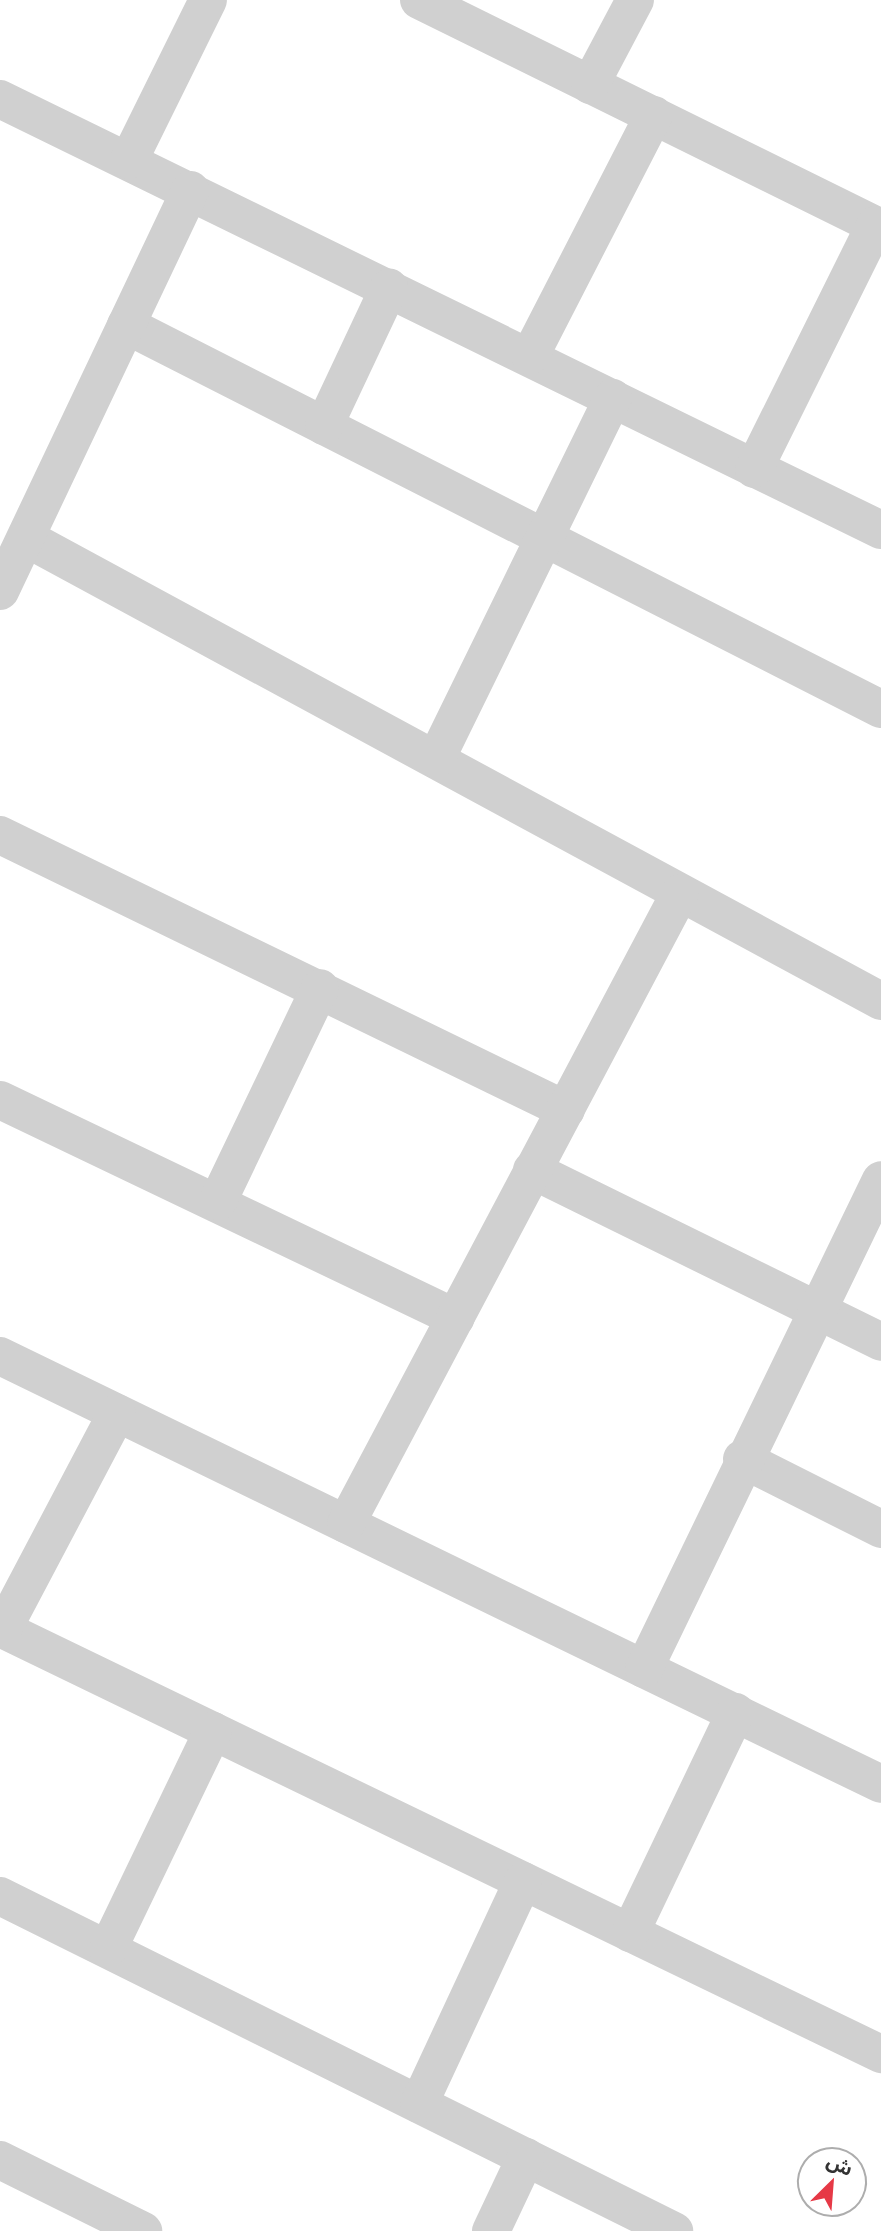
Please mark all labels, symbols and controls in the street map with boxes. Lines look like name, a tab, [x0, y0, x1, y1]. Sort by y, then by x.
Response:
north arrow	[797, 2147, 867, 2217]
text: ش	[824, 2148, 857, 2180]

